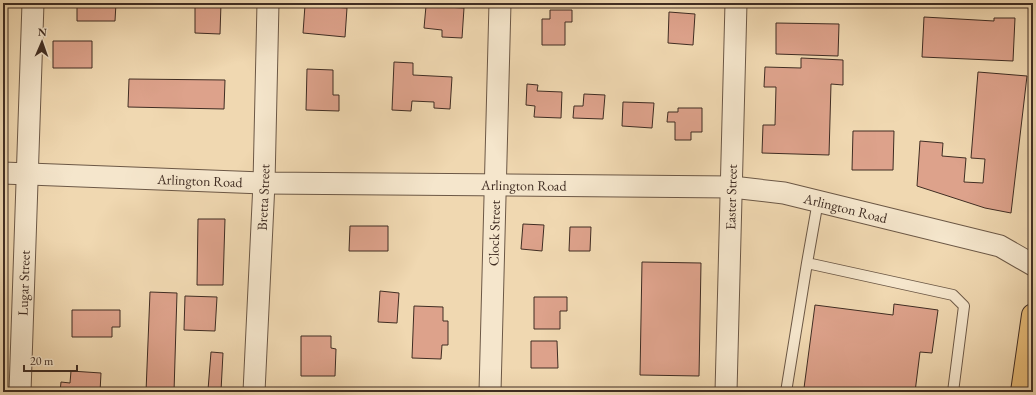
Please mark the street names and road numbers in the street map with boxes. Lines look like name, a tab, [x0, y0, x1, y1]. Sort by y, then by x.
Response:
street label: Bretta Street	[253, 163, 273, 231]
street label: Easter Street	[721, 163, 741, 230]
street label: Arlington Road	[156, 170, 244, 191]
street label: Arlington Road	[480, 176, 568, 195]
street label: Arlington Road	[801, 189, 890, 227]
street label: Clock Street	[484, 199, 504, 266]
street label: Lugar Street	[14, 249, 34, 316]

